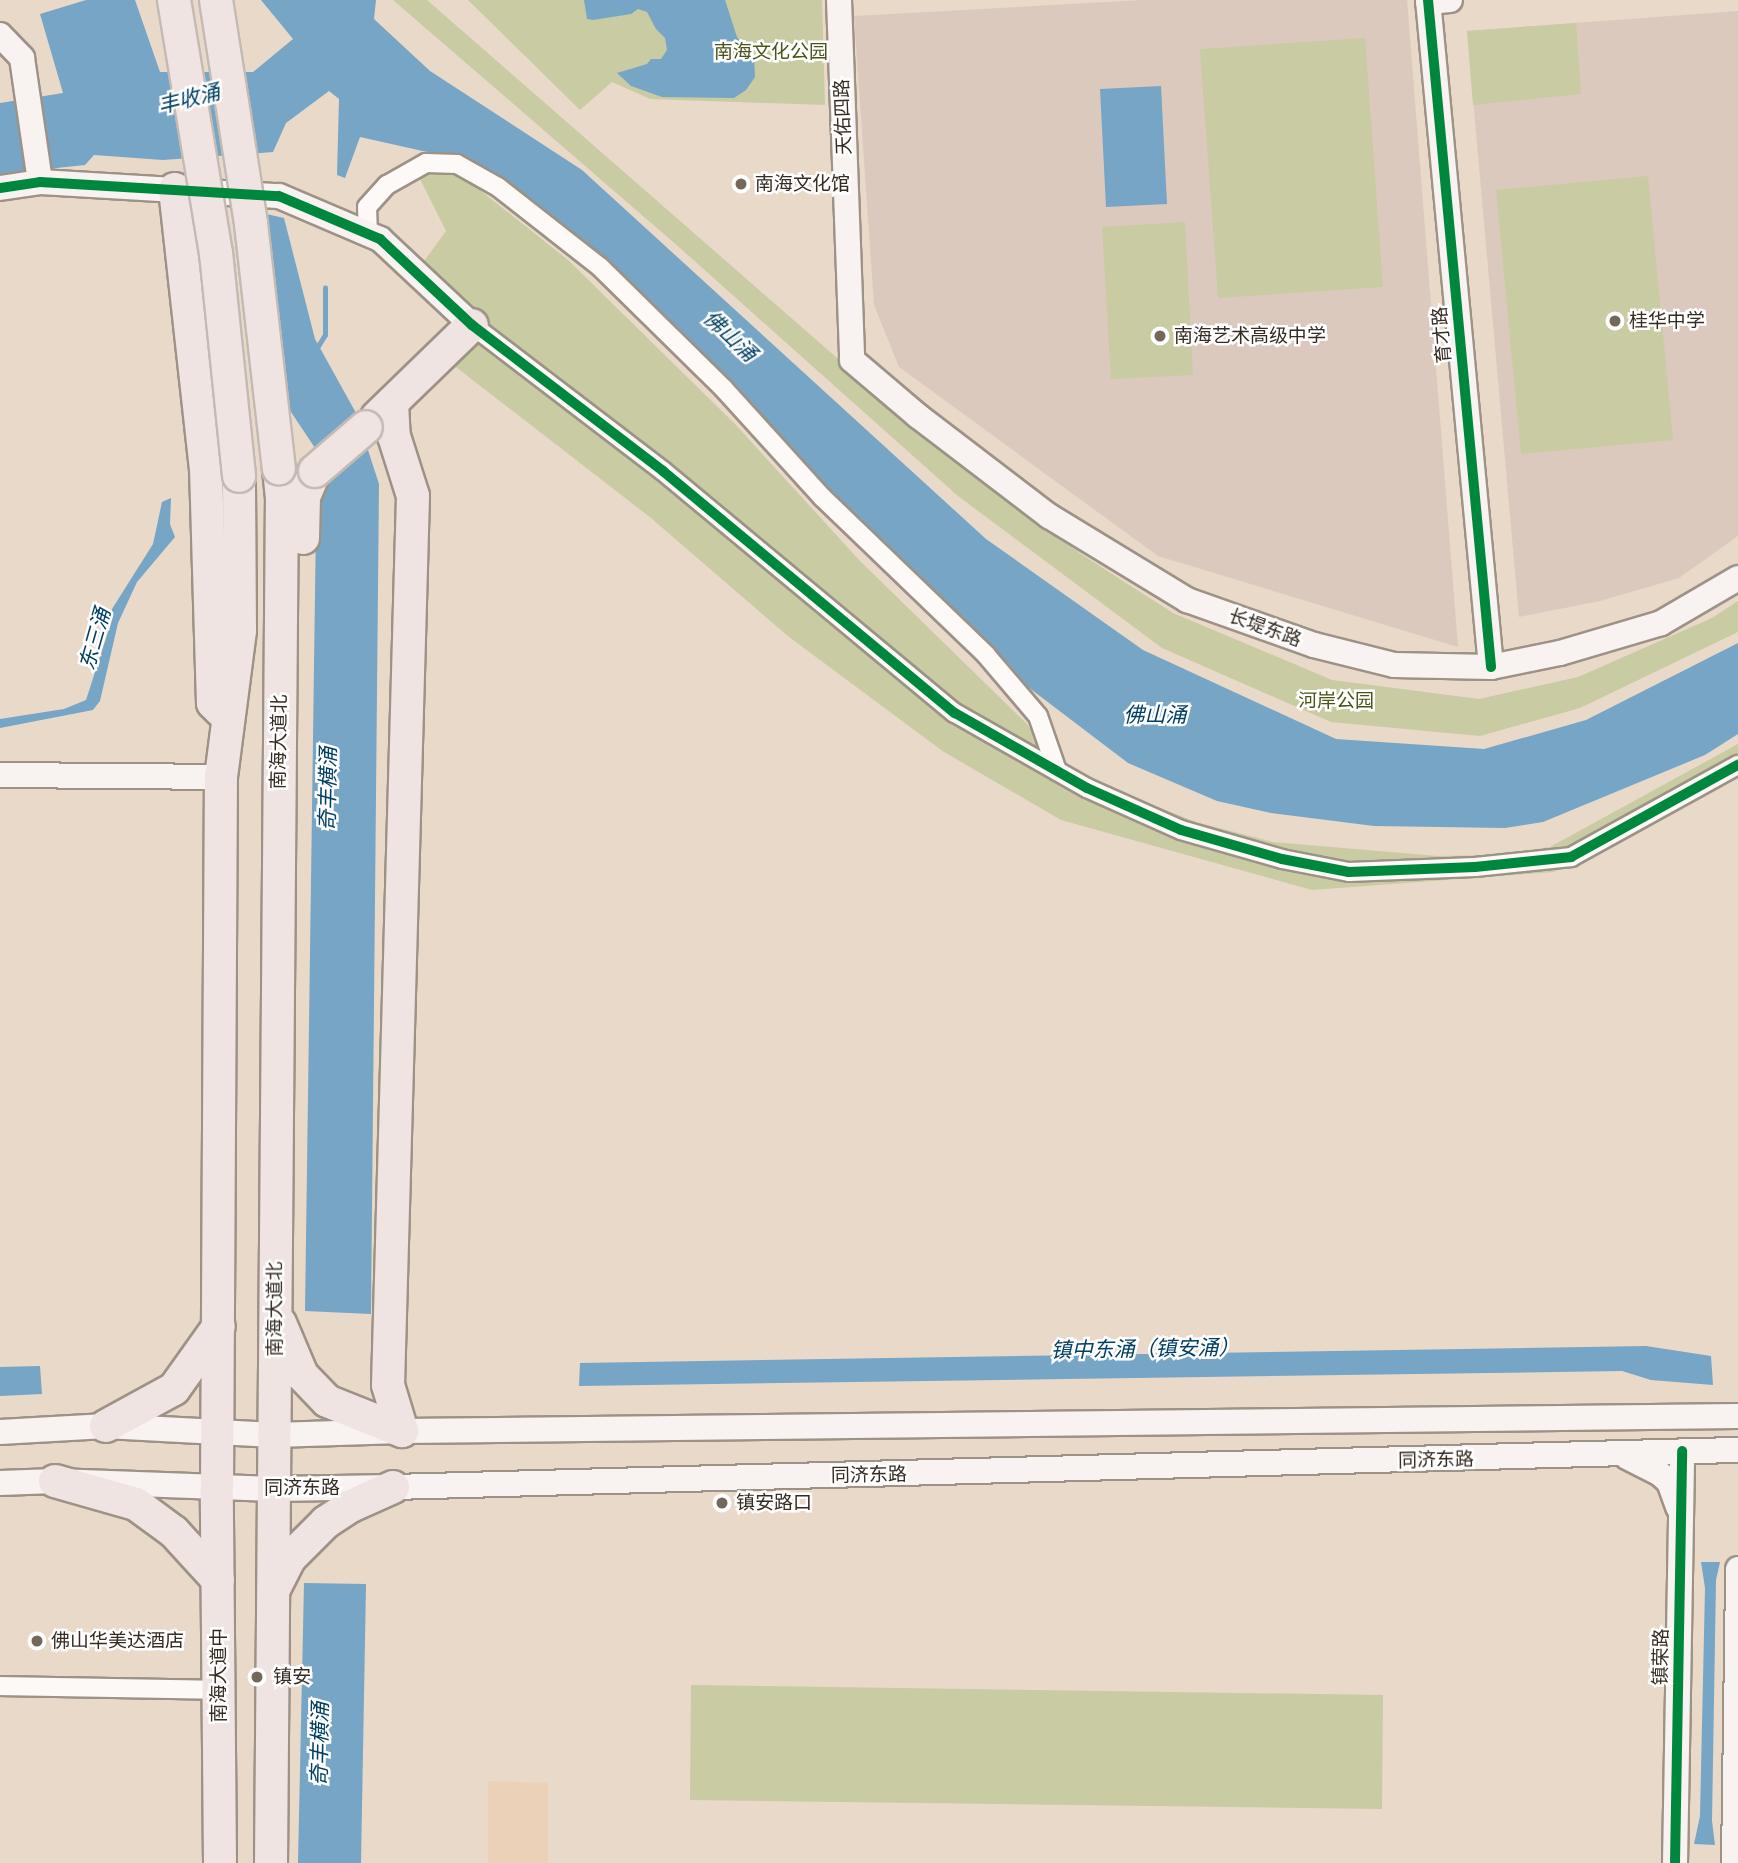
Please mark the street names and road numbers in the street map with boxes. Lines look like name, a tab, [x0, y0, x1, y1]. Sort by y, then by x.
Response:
street label: 天佑四路	[830, 79, 856, 155]
street label: 育才路	[1428, 306, 1456, 364]
street label: 长堤东路	[1225, 604, 1305, 652]
street label: 南海大道北	[267, 694, 291, 790]
street label: 南海大道北	[264, 1262, 286, 1356]
street label: 同济东路	[1398, 1448, 1474, 1472]
street label: 同济东路	[831, 1463, 907, 1487]
street label: 同济东路	[264, 1477, 340, 1499]
street label: 南海大道中	[208, 1628, 230, 1722]
street label: 镇荣路	[1649, 1628, 1673, 1686]

